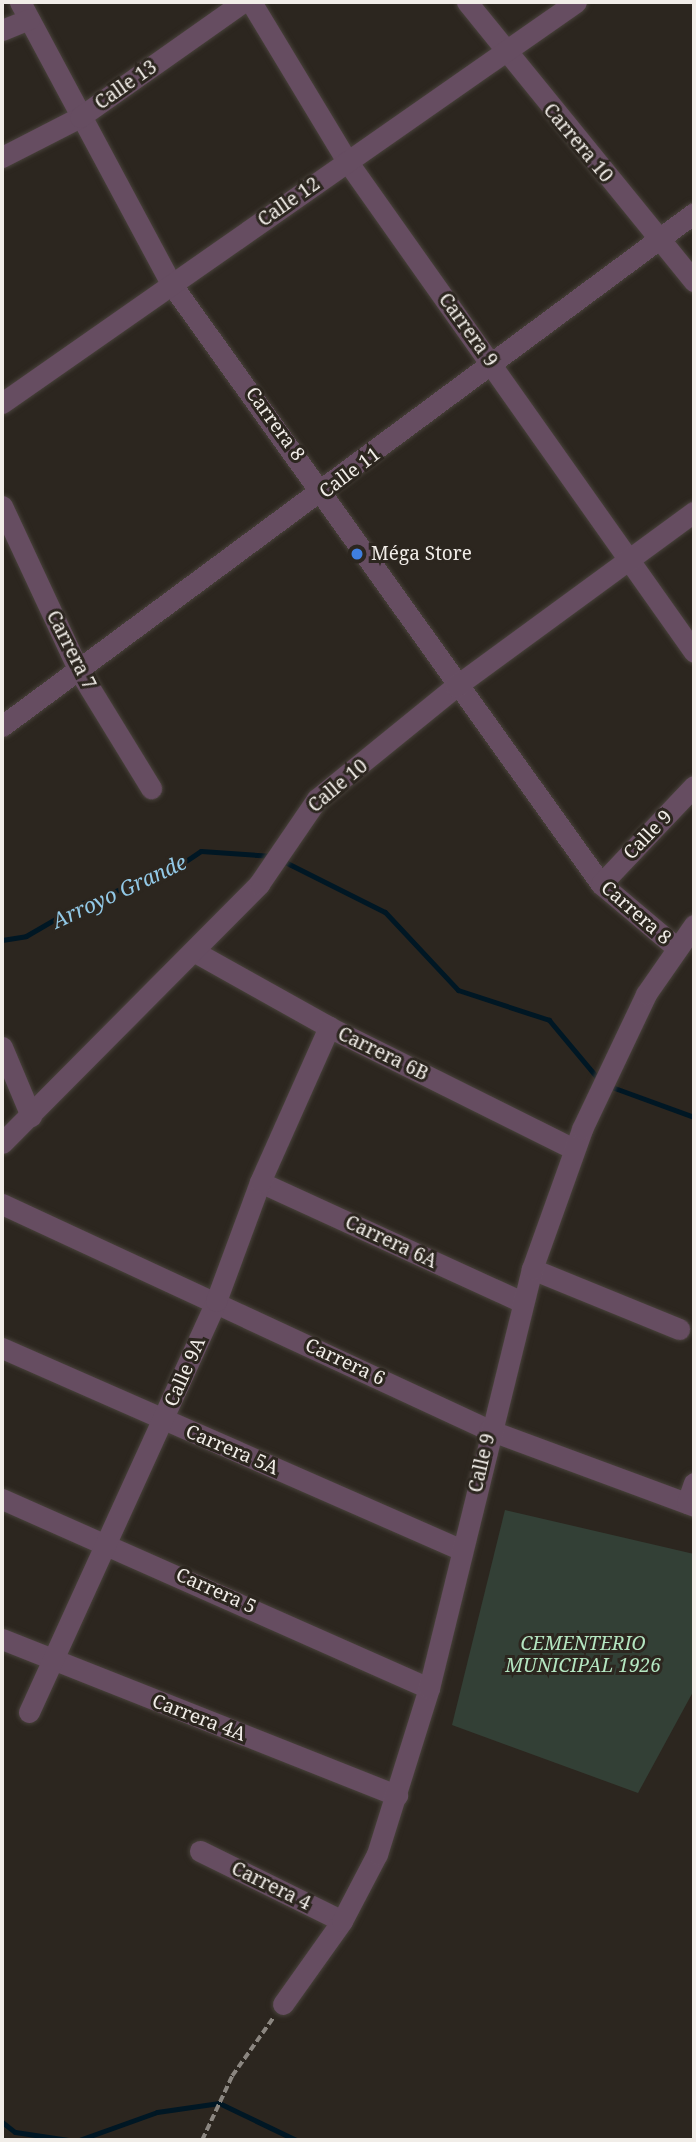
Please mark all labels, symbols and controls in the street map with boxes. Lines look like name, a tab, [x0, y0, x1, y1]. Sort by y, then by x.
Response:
street label: Calle 13	[91, 55, 161, 115]
street label: Carrera 10	[538, 99, 618, 187]
street label: Calle 12	[254, 172, 324, 232]
street label: Carrera 9	[434, 289, 502, 371]
street label: Carrera 8	[241, 383, 309, 465]
street label: Calle 11	[315, 443, 385, 503]
place label: Méga Store	[371, 543, 472, 565]
marker: Méga Store	[349, 546, 365, 562]
street label: Carrera 7	[41, 607, 101, 693]
street label: Calle 10	[304, 755, 372, 817]
street label: Calle 9	[619, 806, 677, 864]
water label: Arroyo Grande	[48, 849, 190, 933]
street label: Carrera 8	[596, 876, 676, 950]
street label: Carrera 6B	[334, 1022, 432, 1086]
street label: Carrera 6A	[341, 1211, 441, 1273]
street label: Calle 9A	[160, 1334, 210, 1410]
street label: Carrera 6	[302, 1334, 388, 1390]
street label: Carrera 5A	[182, 1420, 282, 1480]
street label: Calle 9	[464, 1431, 500, 1495]
street label: Carrera 5	[172, 1563, 260, 1619]
park label: CEMENTERIO MUNICIPAL 1926	[505, 1633, 661, 1677]
street label: Carrera 4A	[149, 1690, 249, 1746]
street label: Carrera 4	[228, 1857, 314, 1915]

